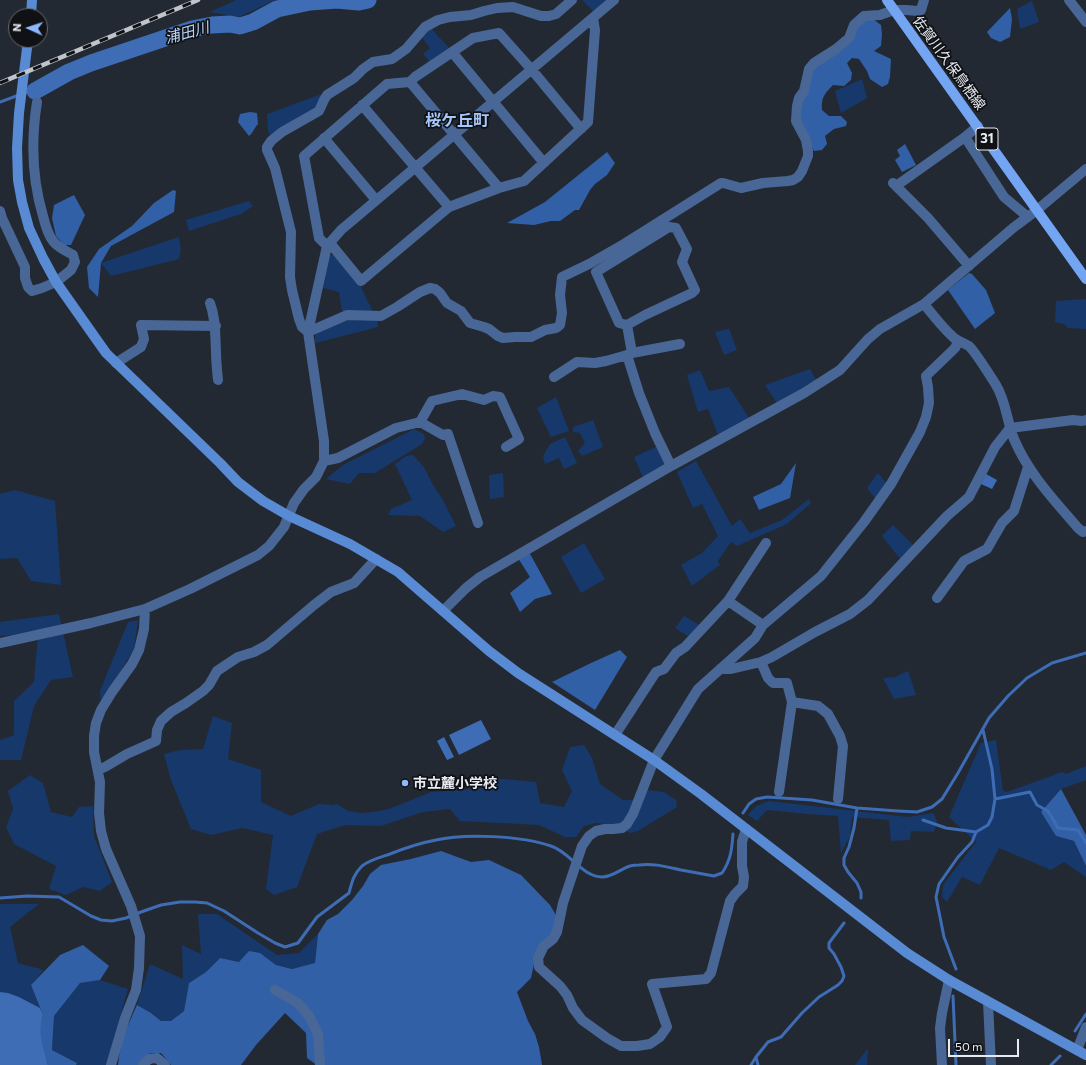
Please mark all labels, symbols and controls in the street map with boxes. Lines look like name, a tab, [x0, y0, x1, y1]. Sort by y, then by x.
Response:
north arrow	[8, 8, 48, 48]
street label: 佐賀川久保鳥栖線	[909, 13, 989, 113]
water label: 浦田川	[163, 18, 211, 48]
text: N	[10, 23, 23, 32]
district label: 桜ケ丘町	[425, 111, 489, 131]
road number: 31	[976, 128, 998, 150]
place label: 市立麓小学校	[413, 775, 497, 791]
marker: 市立麓小学校	[400, 778, 410, 788]
scale bar	[950, 1031, 1021, 1057]
text: 50 m	[955, 1039, 983, 1053]

